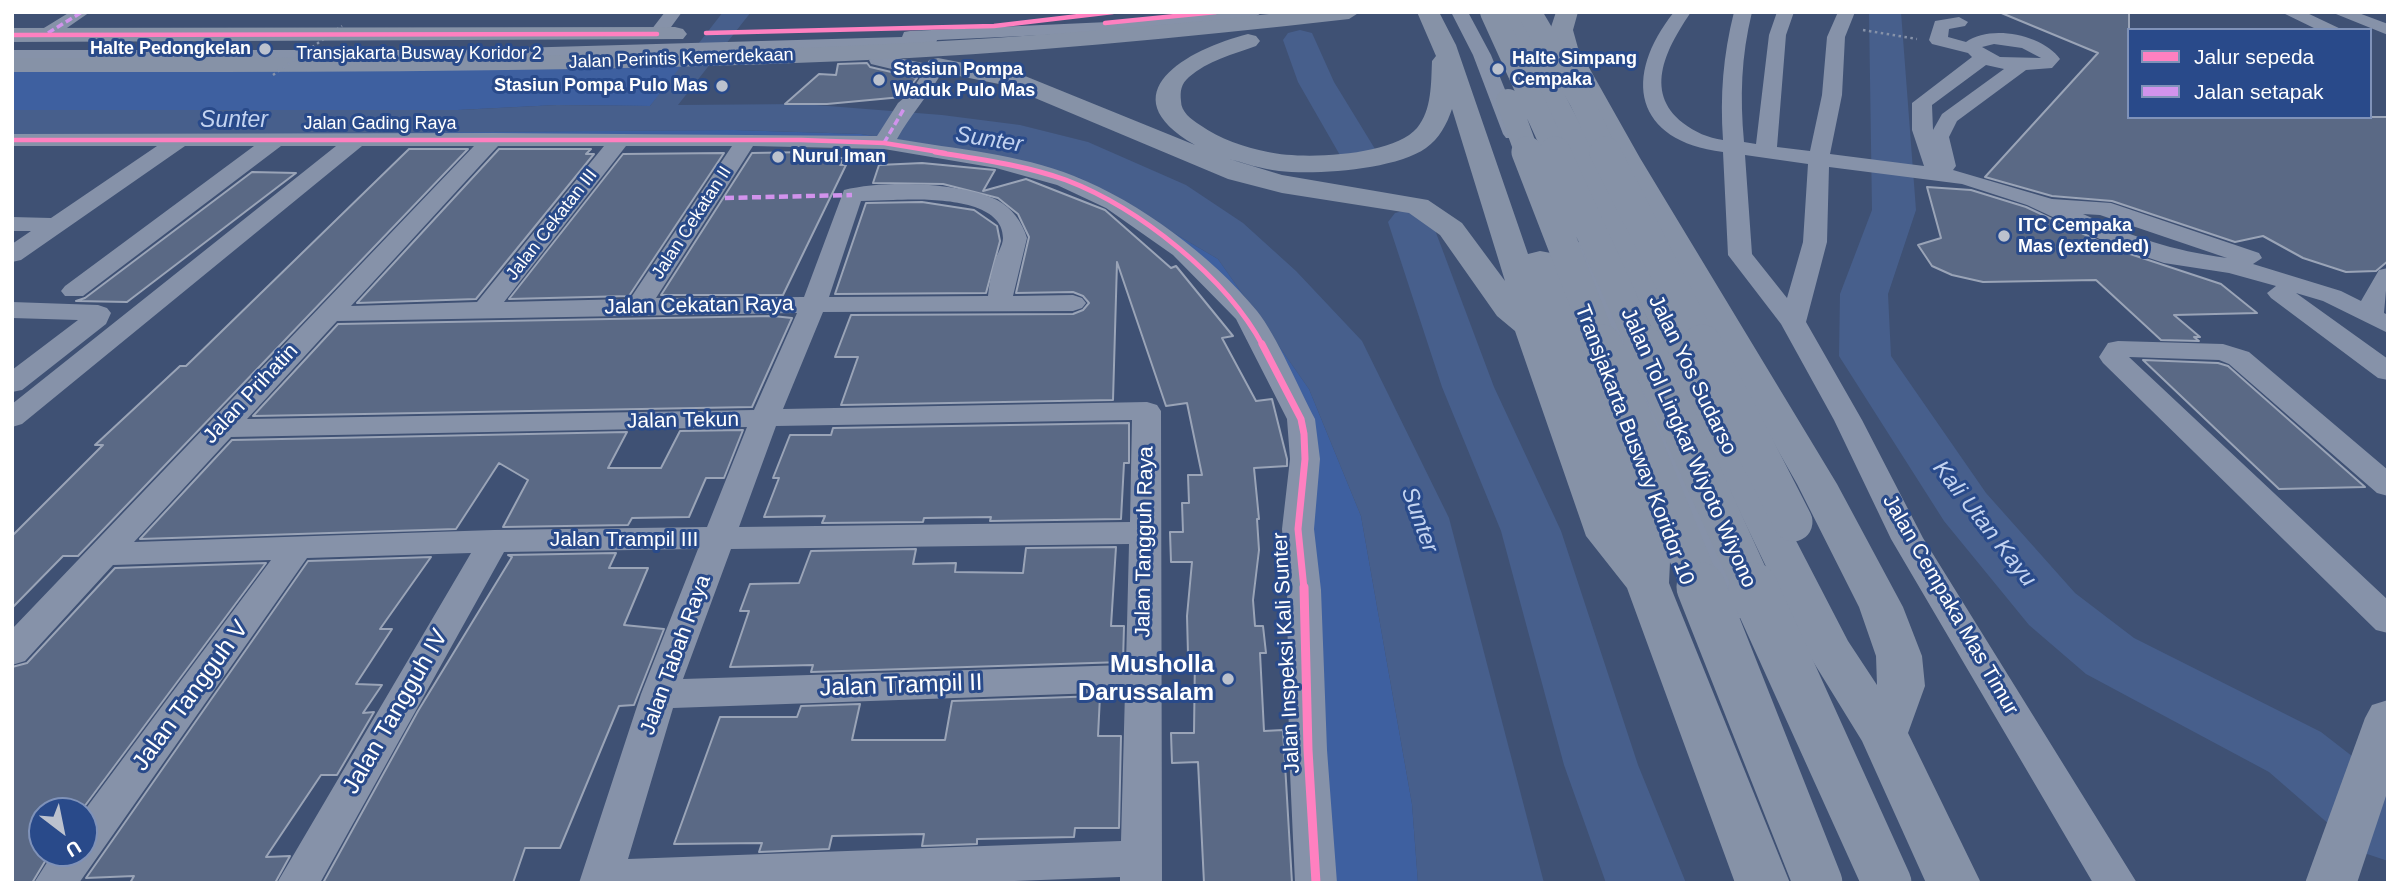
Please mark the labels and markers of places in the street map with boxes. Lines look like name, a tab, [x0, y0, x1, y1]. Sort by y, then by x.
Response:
place label: Halte Pedongkelan	[90, 38, 251, 60]
marker: Halte Pedongkelan	[257, 41, 273, 57]
place label: Halte Simpang Cempaka	[1512, 48, 1637, 90]
place label: Stasiun Pompa Waduk Pulo Mas	[893, 59, 1035, 102]
marker: Halte Simpang Cempaka	[1490, 61, 1506, 77]
marker: Stasiun Pompa Waduk Pulo Mas	[871, 72, 887, 88]
place label: Stasiun Pompa Pulo Mas	[494, 75, 708, 97]
marker: Stasiun Pompa Pulo Mas	[714, 78, 730, 94]
place label: Nurul Iman	[792, 146, 886, 168]
marker: Nurul Iman	[770, 149, 786, 165]
place label: ITC Cempaka Mas (extended)	[2018, 215, 2149, 258]
marker: ITC Cempaka Mas (extended)	[1996, 228, 2012, 244]
place label: Musholla Darussalam	[1078, 651, 1214, 707]
marker: Musholla Darussalam	[1220, 671, 1236, 687]

